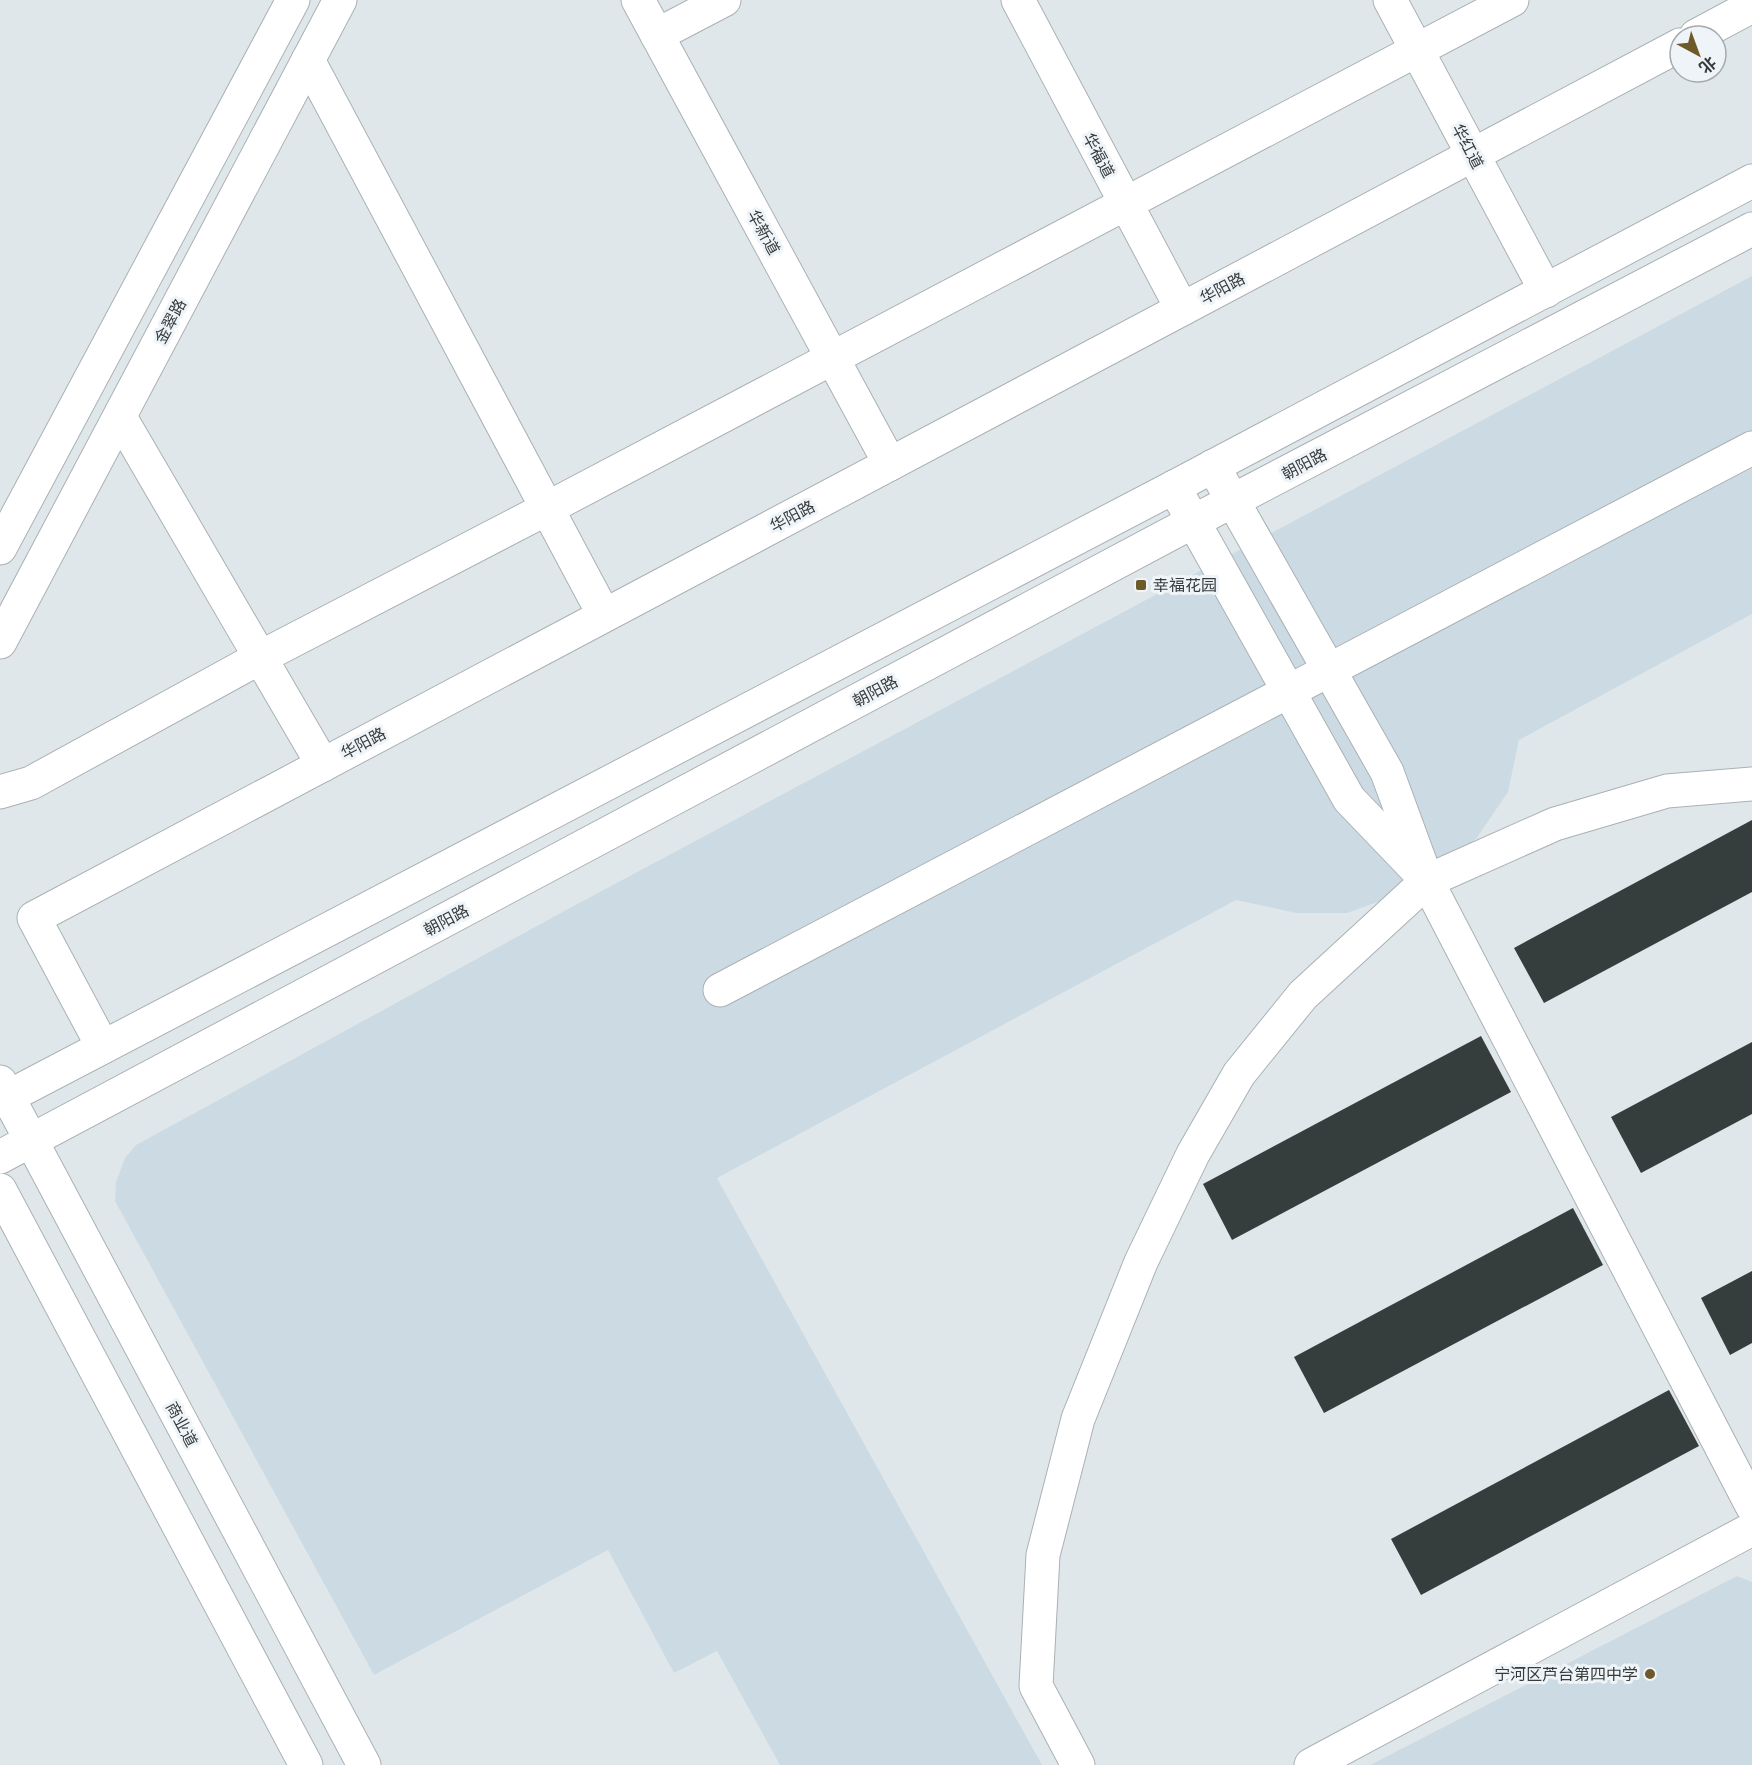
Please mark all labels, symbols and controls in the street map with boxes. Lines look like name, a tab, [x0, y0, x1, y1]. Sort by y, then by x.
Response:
north arrow	[1668, 24, 1728, 84]
text: 北	[1695, 53, 1720, 78]
street label: 华红道	[1448, 120, 1488, 172]
street label: 华福道	[1079, 129, 1119, 181]
street label: 华新道	[744, 206, 784, 258]
street label: 华阳路	[1196, 268, 1248, 308]
street label: 金翠路	[150, 295, 190, 347]
street label: 朝阳路	[1278, 444, 1330, 484]
street label: 华阳路	[766, 496, 818, 536]
place label: 幸福花园	[1153, 575, 1217, 595]
marker: 幸福花园	[1134, 578, 1148, 592]
street label: 朝阳路	[849, 671, 901, 711]
street label: 华阳路	[337, 723, 389, 763]
street label: 朝阳路	[420, 900, 472, 940]
street label: 商业道	[162, 1398, 202, 1450]
place label: 宁河区芦台第四中学	[1494, 1664, 1638, 1684]
marker: 宁河区芦台第四中学	[1643, 1667, 1657, 1681]

